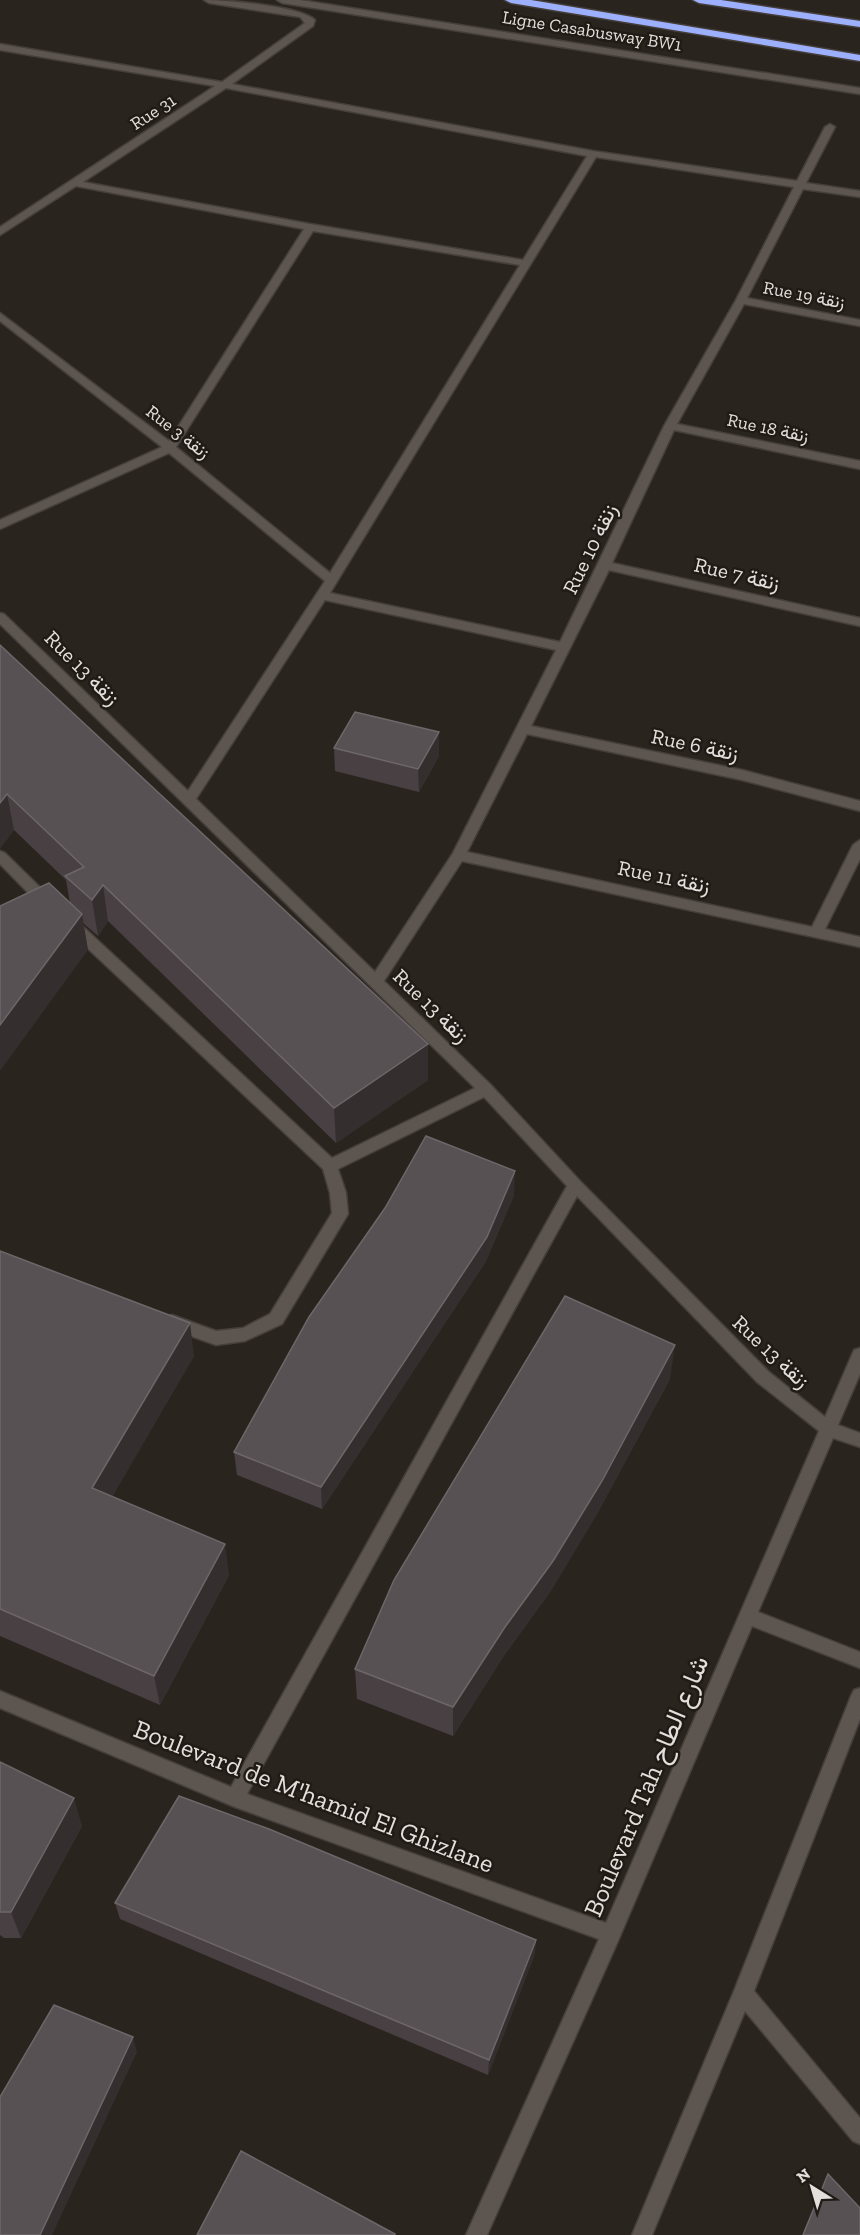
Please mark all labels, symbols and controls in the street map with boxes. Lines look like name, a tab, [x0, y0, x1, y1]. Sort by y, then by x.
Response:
street label: Ligne Casabusway BW1	[501, 6, 683, 56]
street label: Rue 31	[126, 89, 180, 135]
street label: Rue 19 زنقة	[761, 276, 847, 314]
street label: Rue 3 زنقة	[142, 400, 214, 464]
street label: Rue 18 زنقة	[725, 409, 811, 447]
street label: Rue 10 زنقة	[557, 500, 623, 598]
street label: Rue 7 زنقة	[692, 552, 782, 596]
street label: Rue 13 زنقة	[39, 625, 125, 711]
street label: Rue 6 زنقة	[649, 723, 741, 767]
street label: Rue 11 زنقة	[616, 855, 712, 899]
street label: Rue 13 زنقة	[388, 963, 474, 1049]
street label: Rue 13 زنقة	[727, 1310, 815, 1394]
street label: Boulevard Tah شارع الطاح	[577, 1651, 717, 1922]
street label: Boulevard de M'hamid El Ghizlane	[129, 1712, 499, 1880]
north arrow	[782, 2157, 842, 2217]
text: N	[793, 2164, 814, 2187]

